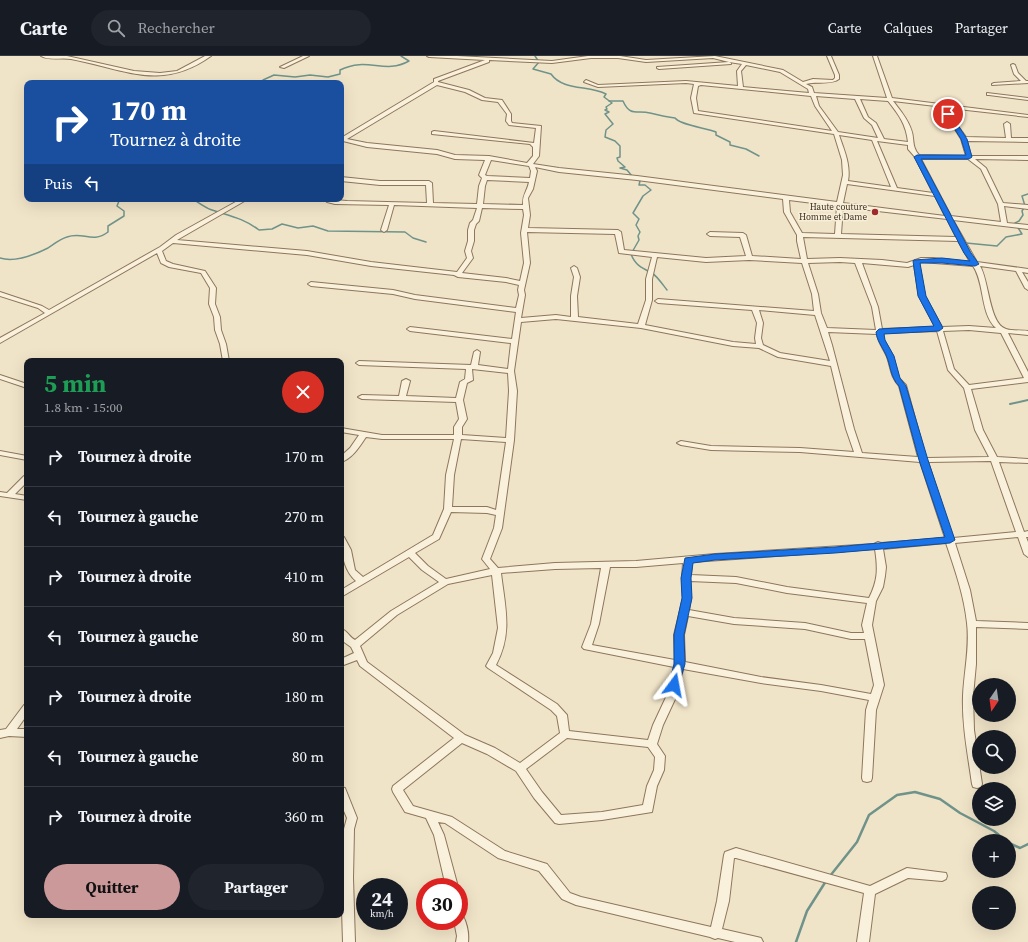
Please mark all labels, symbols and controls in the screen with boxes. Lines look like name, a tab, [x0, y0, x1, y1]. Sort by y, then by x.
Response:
search box	[91, 10, 371, 46]
text: Carte	[20, 15, 67, 41]
icon: search	[105, 17, 127, 39]
text: Rechercher	[137, 17, 215, 38]
text: Carte	[828, 18, 862, 38]
text: Calques	[884, 18, 933, 38]
text: Partager	[955, 18, 1008, 38]
text: 170 m	[110, 91, 187, 129]
icon: right	[44, 96, 96, 148]
pin	[931, 97, 965, 131]
icon: arrive	[937, 103, 959, 125]
text: Tournez à droite	[110, 127, 241, 152]
icon: left	[81, 172, 103, 194]
text: Puis	[44, 173, 73, 194]
place label: Haute couture Homme et Dame	[799, 201, 867, 223]
marker: Haute couture Homme et Dame	[870, 207, 880, 217]
text: 5 min	[44, 367, 106, 400]
button: close	[282, 371, 324, 413]
text: 1.8 km · 15:00	[44, 399, 123, 416]
icon: right	[44, 446, 66, 468]
text: Tournez à droite	[78, 446, 191, 467]
text: 170 m	[284, 446, 324, 467]
icon: left	[44, 506, 66, 528]
text: Tournez à gauche	[78, 506, 198, 527]
text: 270 m	[284, 506, 324, 527]
icon: right	[44, 566, 66, 588]
text: Tournez à droite	[78, 566, 191, 587]
text: 410 m	[284, 566, 324, 587]
icon: left	[44, 626, 66, 648]
text: Tournez à gauche	[78, 626, 198, 647]
text: 80 m	[292, 626, 324, 647]
position arrow	[653, 664, 695, 706]
north arrow	[972, 678, 1016, 722]
map controls	[972, 678, 1016, 930]
icon: right	[44, 686, 66, 708]
text: Tournez à droite	[78, 686, 191, 707]
text: 180 m	[284, 686, 324, 707]
button: search	[972, 730, 1016, 774]
icon: left	[44, 746, 66, 768]
text: Tournez à gauche	[78, 746, 198, 767]
text: 80 m	[292, 746, 324, 767]
button: layers	[972, 782, 1016, 826]
icon: right	[44, 806, 66, 828]
text: Tournez à droite	[78, 806, 191, 827]
text: 360 m	[284, 806, 324, 827]
button: +	[972, 834, 1016, 878]
button: Quitter	[44, 864, 180, 910]
button: Partager	[188, 864, 324, 910]
speed limit sign: 30	[416, 878, 468, 930]
text: 24	[371, 885, 393, 913]
button: −	[972, 886, 1016, 930]
text: km/h	[370, 907, 394, 920]

